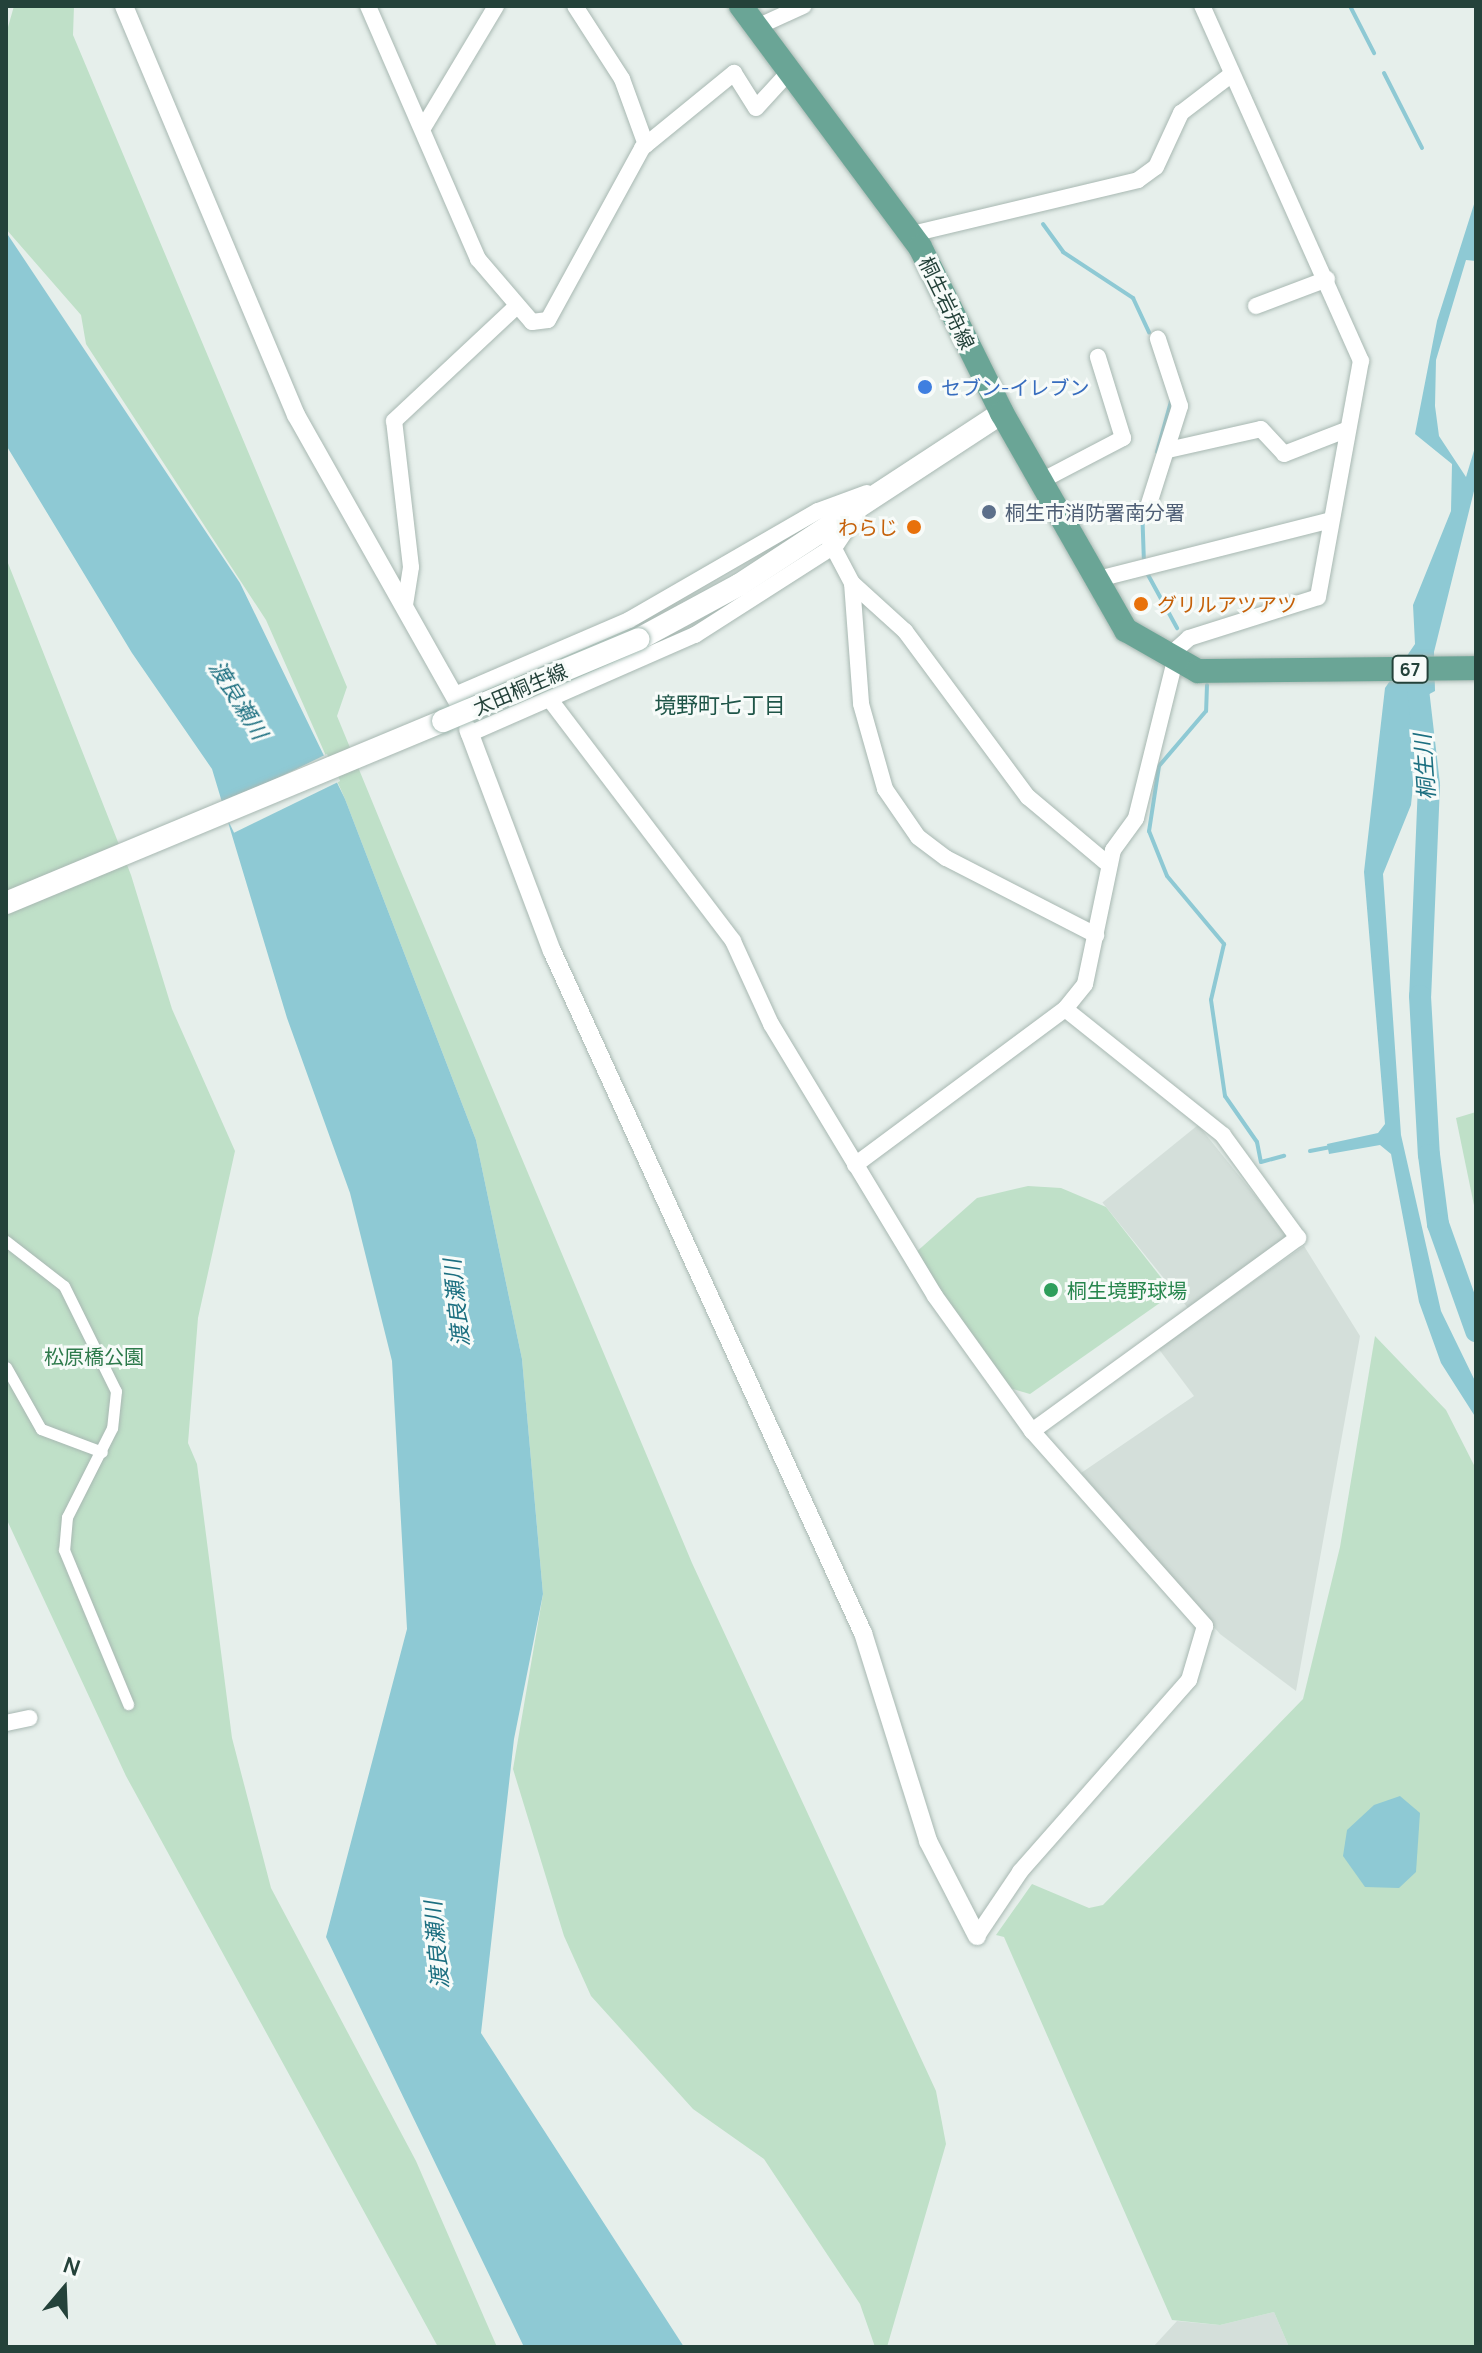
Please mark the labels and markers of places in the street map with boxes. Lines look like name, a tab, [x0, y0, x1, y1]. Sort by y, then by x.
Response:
place label: セブン-イレブン	[941, 375, 1089, 399]
marker: セブン-イレブン	[916, 378, 934, 396]
place label: 桐生市消防署南分署	[1005, 500, 1185, 524]
marker: 桐生市消防署南分署	[980, 503, 998, 521]
place label: わらじ	[838, 515, 898, 539]
marker: わらじ	[905, 518, 923, 536]
place label: グリルアツアツ	[1157, 592, 1297, 616]
marker: グリルアツアツ	[1132, 595, 1150, 613]
place label: 桐生境野球場	[1067, 1278, 1187, 1302]
marker: 桐生境野球場	[1042, 1281, 1060, 1299]

